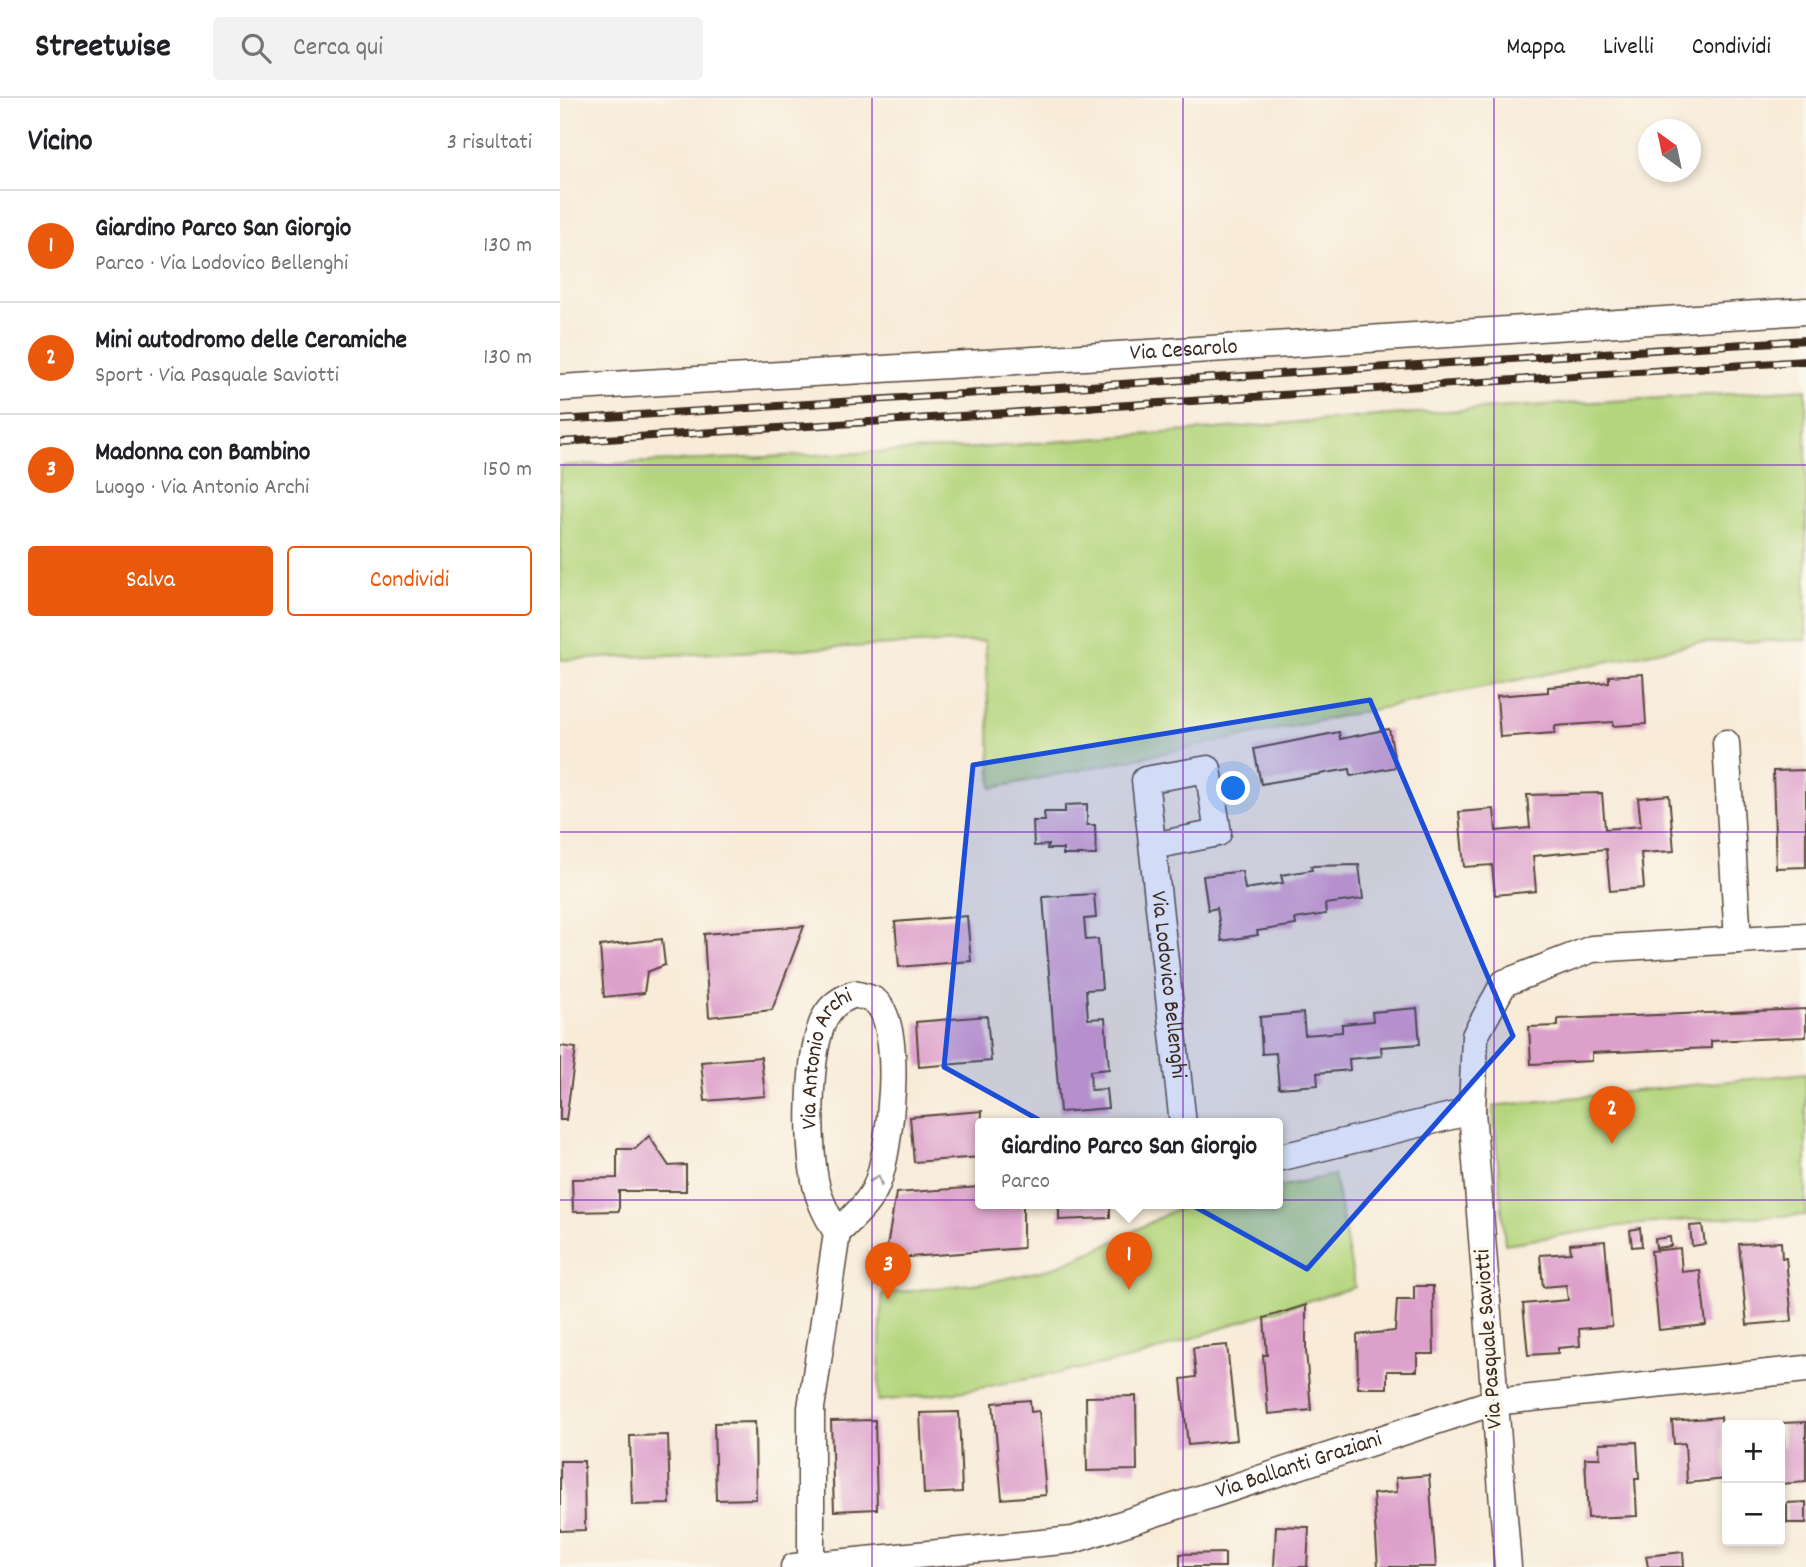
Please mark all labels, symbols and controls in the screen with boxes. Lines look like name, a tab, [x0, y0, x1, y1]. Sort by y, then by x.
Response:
search box	[213, 17, 703, 80]
text: Streetwise	[35, 25, 171, 72]
icon: search	[237, 29, 275, 67]
text: Cerca qui	[293, 30, 383, 67]
text: Mappa	[1506, 31, 1565, 65]
text: Livelli	[1603, 31, 1654, 65]
text: Condividi	[1692, 31, 1771, 65]
north arrow	[1638, 119, 1701, 182]
text: Vicino	[28, 122, 93, 165]
text: 3 risultati	[447, 127, 532, 160]
text: Giardino Parco San Giorgio	[95, 211, 351, 248]
text: 1	[48, 230, 54, 263]
text: 130 m	[483, 230, 532, 263]
text: Parco · Via Lodovico Bellenghi	[95, 248, 348, 281]
text: Mini autodromo delle Ceramiche	[95, 323, 407, 360]
street label: Via Cesarolo	[1129, 331, 1239, 371]
text: 2	[46, 342, 56, 375]
text: 130 m	[483, 342, 532, 375]
text: Sport · Via Pasquale Saviotti	[95, 360, 339, 393]
text: Madonna con Bambino	[95, 435, 310, 472]
text: 3	[46, 454, 56, 487]
text: 150 m	[483, 454, 532, 487]
text: Luogo · Via Antonio Archi	[95, 472, 309, 505]
button: Salva	[28, 546, 273, 616]
button: Condividi	[287, 546, 532, 616]
your location	[1216, 771, 1250, 805]
street label: Via Lodovico Bellenghi	[1141, 889, 1194, 1080]
street label: Via Antonio Archi	[794, 980, 858, 1130]
pin: 2	[1589, 1086, 1635, 1144]
popup	[975, 1118, 1283, 1209]
text: Giardino Parco San Giorgio	[1001, 1129, 1257, 1166]
text: Parco	[1001, 1166, 1050, 1199]
one-way arrow	[869, 1174, 883, 1186]
pin: 1	[1106, 1232, 1152, 1290]
pin: 3	[865, 1242, 911, 1300]
street label: Via Pasquale Saviotti	[1467, 1248, 1513, 1430]
map controls	[1722, 1420, 1785, 1546]
button: +	[1722, 1420, 1785, 1483]
street label: Via Ballanti Graziani	[1211, 1423, 1386, 1509]
button: −	[1722, 1483, 1785, 1546]

